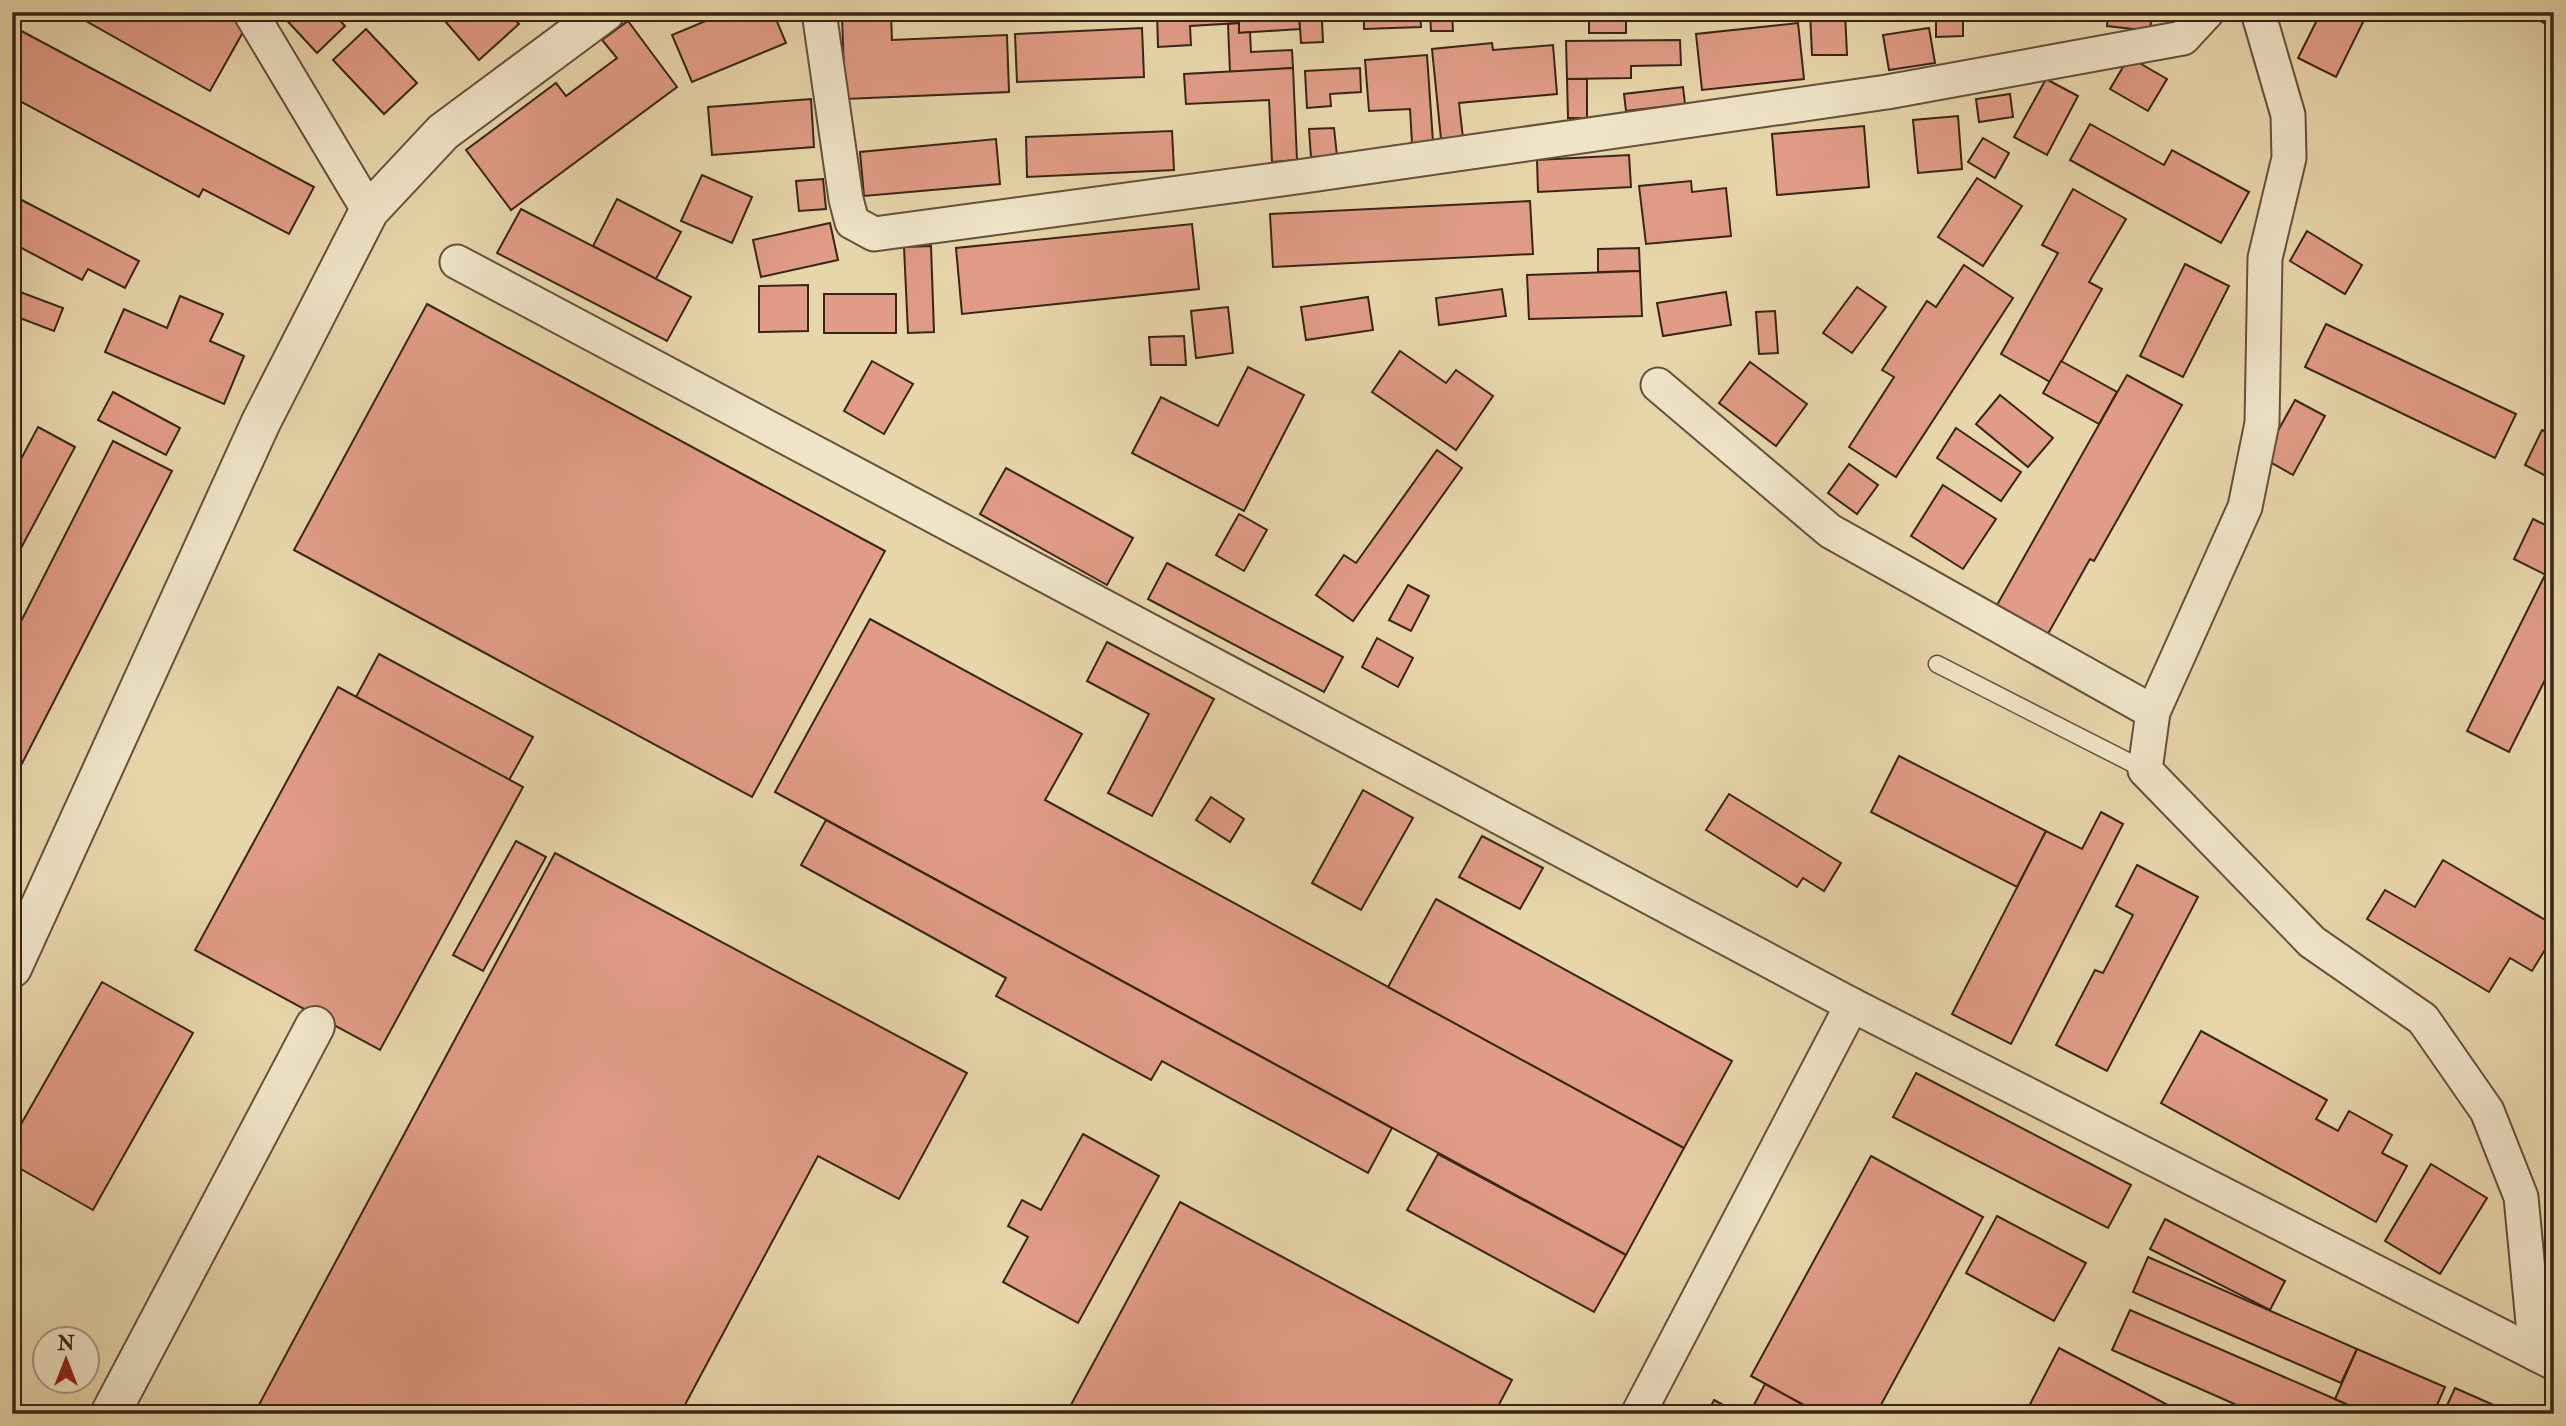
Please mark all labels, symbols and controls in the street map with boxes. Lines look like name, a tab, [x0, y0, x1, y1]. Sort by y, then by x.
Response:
north arrow	[32, 1324, 102, 1394]
text: N	[56, 1332, 75, 1356]

